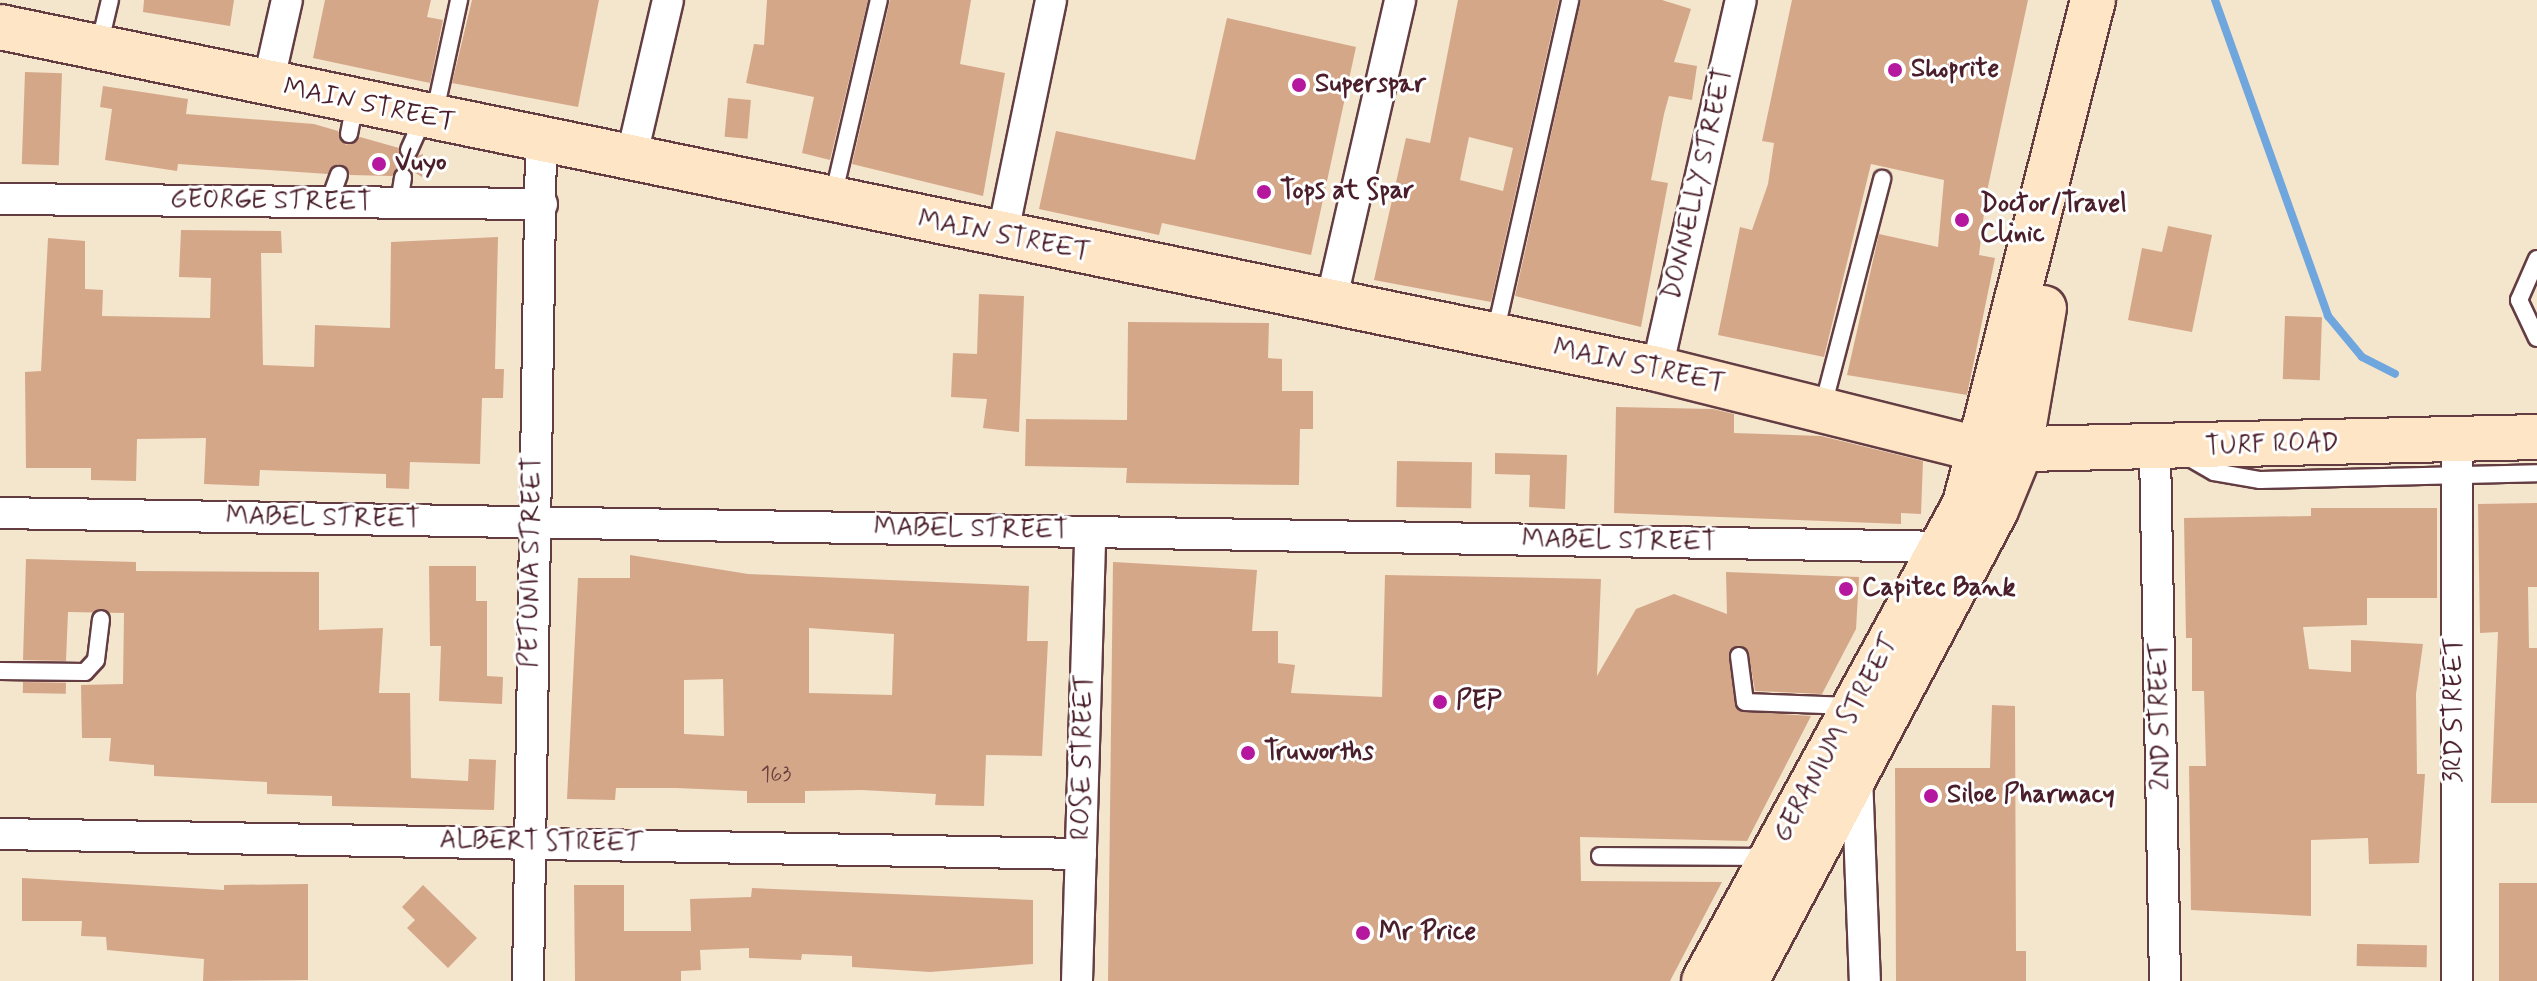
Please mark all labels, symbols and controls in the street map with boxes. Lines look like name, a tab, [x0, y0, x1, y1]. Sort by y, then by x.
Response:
place label: Shoprite	[1911, 54, 1999, 86]
marker: Shoprite	[1886, 61, 1904, 79]
street label: DONNELLY STREET	[1657, 65, 1741, 303]
place label: Superspar	[1315, 69, 1426, 101]
street label: MAIN STREET	[279, 72, 459, 140]
marker: Superspar	[1290, 76, 1308, 94]
place label: Vuyo	[395, 148, 447, 180]
marker: Vuyo	[370, 155, 388, 173]
place label: Tops at Spar	[1280, 176, 1418, 208]
marker: Tops at Spar	[1255, 183, 1273, 201]
street label: GEORGE STREET	[170, 185, 372, 219]
place label: Doctor/Travel Clinic	[1980, 189, 2127, 250]
street label: MAIN STREET	[914, 205, 1094, 269]
marker: Doctor/Travel Clinic	[1951, 209, 1973, 231]
street label: MAIN STREET	[1549, 333, 1729, 401]
street label: TURF ROAD	[2205, 428, 2339, 464]
street label: PETUNIA STREET	[515, 456, 549, 668]
street label: MABEL STREET	[225, 502, 421, 536]
street label: MABEL STREET	[873, 513, 1069, 547]
street label: MABEL STREET	[1521, 525, 1717, 559]
place label: Capitec Bank	[1862, 573, 2010, 605]
marker: Capitec Bank	[1837, 580, 1855, 598]
street label: GERANIUM STREET	[1767, 630, 1907, 848]
street label: 3RD STREET	[2439, 636, 2471, 784]
street label: 2ND STREET	[2144, 640, 2178, 792]
street label: ROSE STREET	[1067, 672, 1101, 842]
place label: PEP	[1456, 686, 1502, 718]
marker: PEP	[1431, 693, 1449, 711]
place label: Truworths	[1264, 737, 1374, 769]
marker: Truworths	[1239, 744, 1257, 762]
house number: 163	[761, 763, 791, 789]
place label: Siloe Pharmacy	[1947, 780, 2115, 812]
marker: Siloe Pharmacy	[1922, 787, 1940, 805]
street label: ALBERT STREET	[439, 826, 643, 860]
place label: Mr Price	[1379, 917, 1474, 949]
marker: Mr Price	[1354, 924, 1372, 942]

